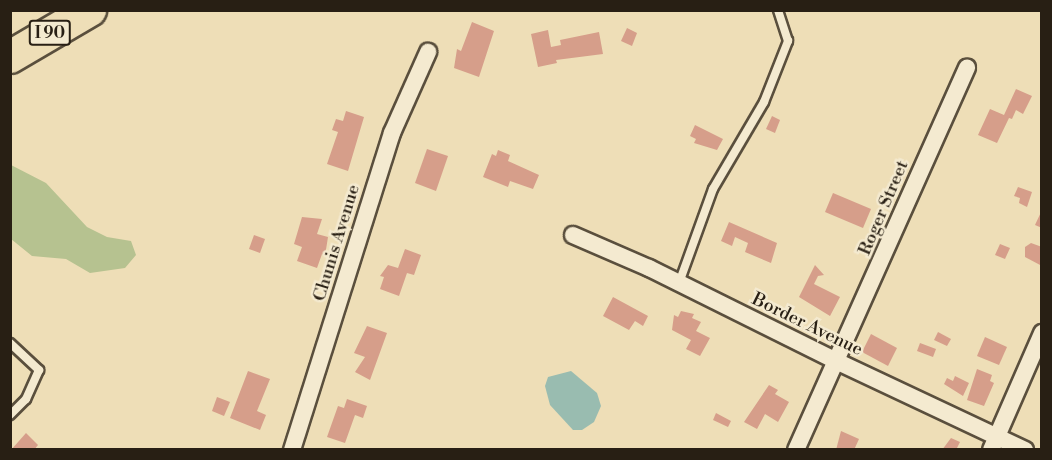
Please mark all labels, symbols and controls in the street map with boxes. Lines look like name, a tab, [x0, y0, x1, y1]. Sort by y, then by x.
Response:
road number: I 90	[28, 20, 72, 46]
street label: Roger Street	[854, 157, 914, 259]
street label: Chunis Avenue	[309, 182, 365, 304]
street label: Border Avenue	[748, 289, 866, 361]

